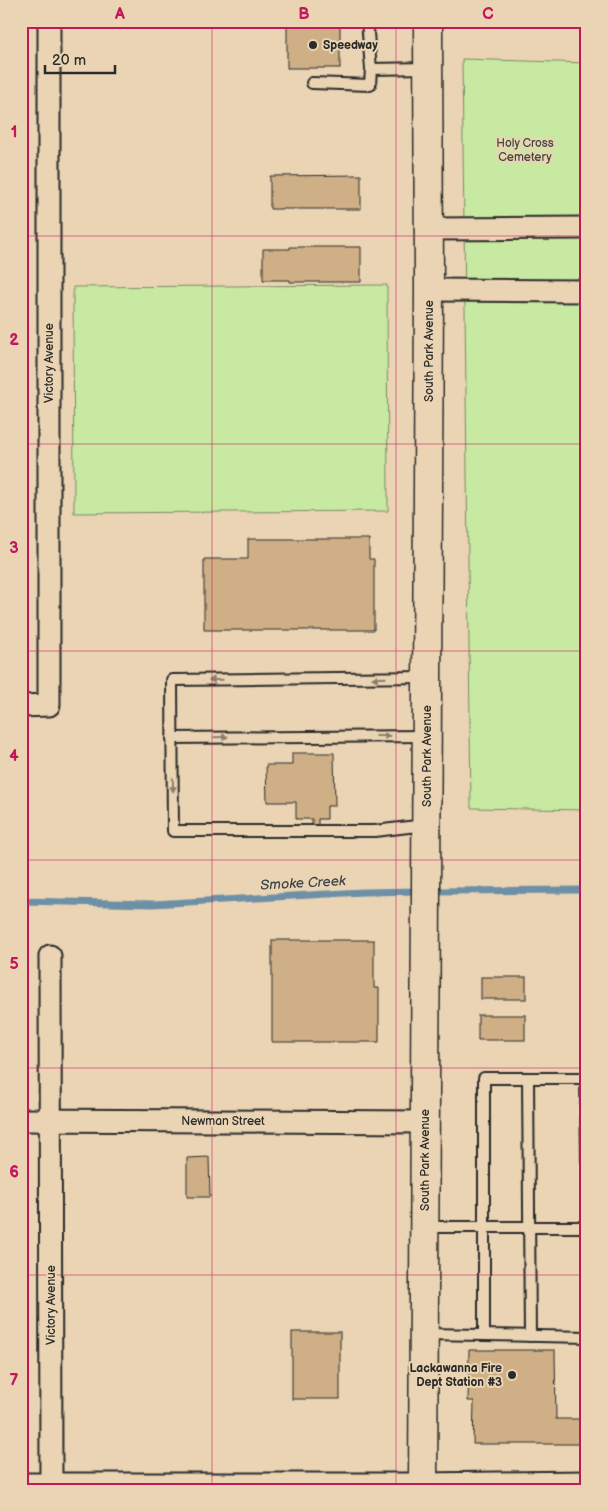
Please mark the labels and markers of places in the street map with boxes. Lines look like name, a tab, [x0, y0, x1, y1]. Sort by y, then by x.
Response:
place label: Speedway	[323, 38, 378, 53]
marker: Speedway	[307, 39, 319, 51]
place label: Lackawanna Fire Dept Station #3	[410, 1361, 502, 1390]
marker: Lackawanna Fire Dept Station #3	[506, 1369, 518, 1381]

